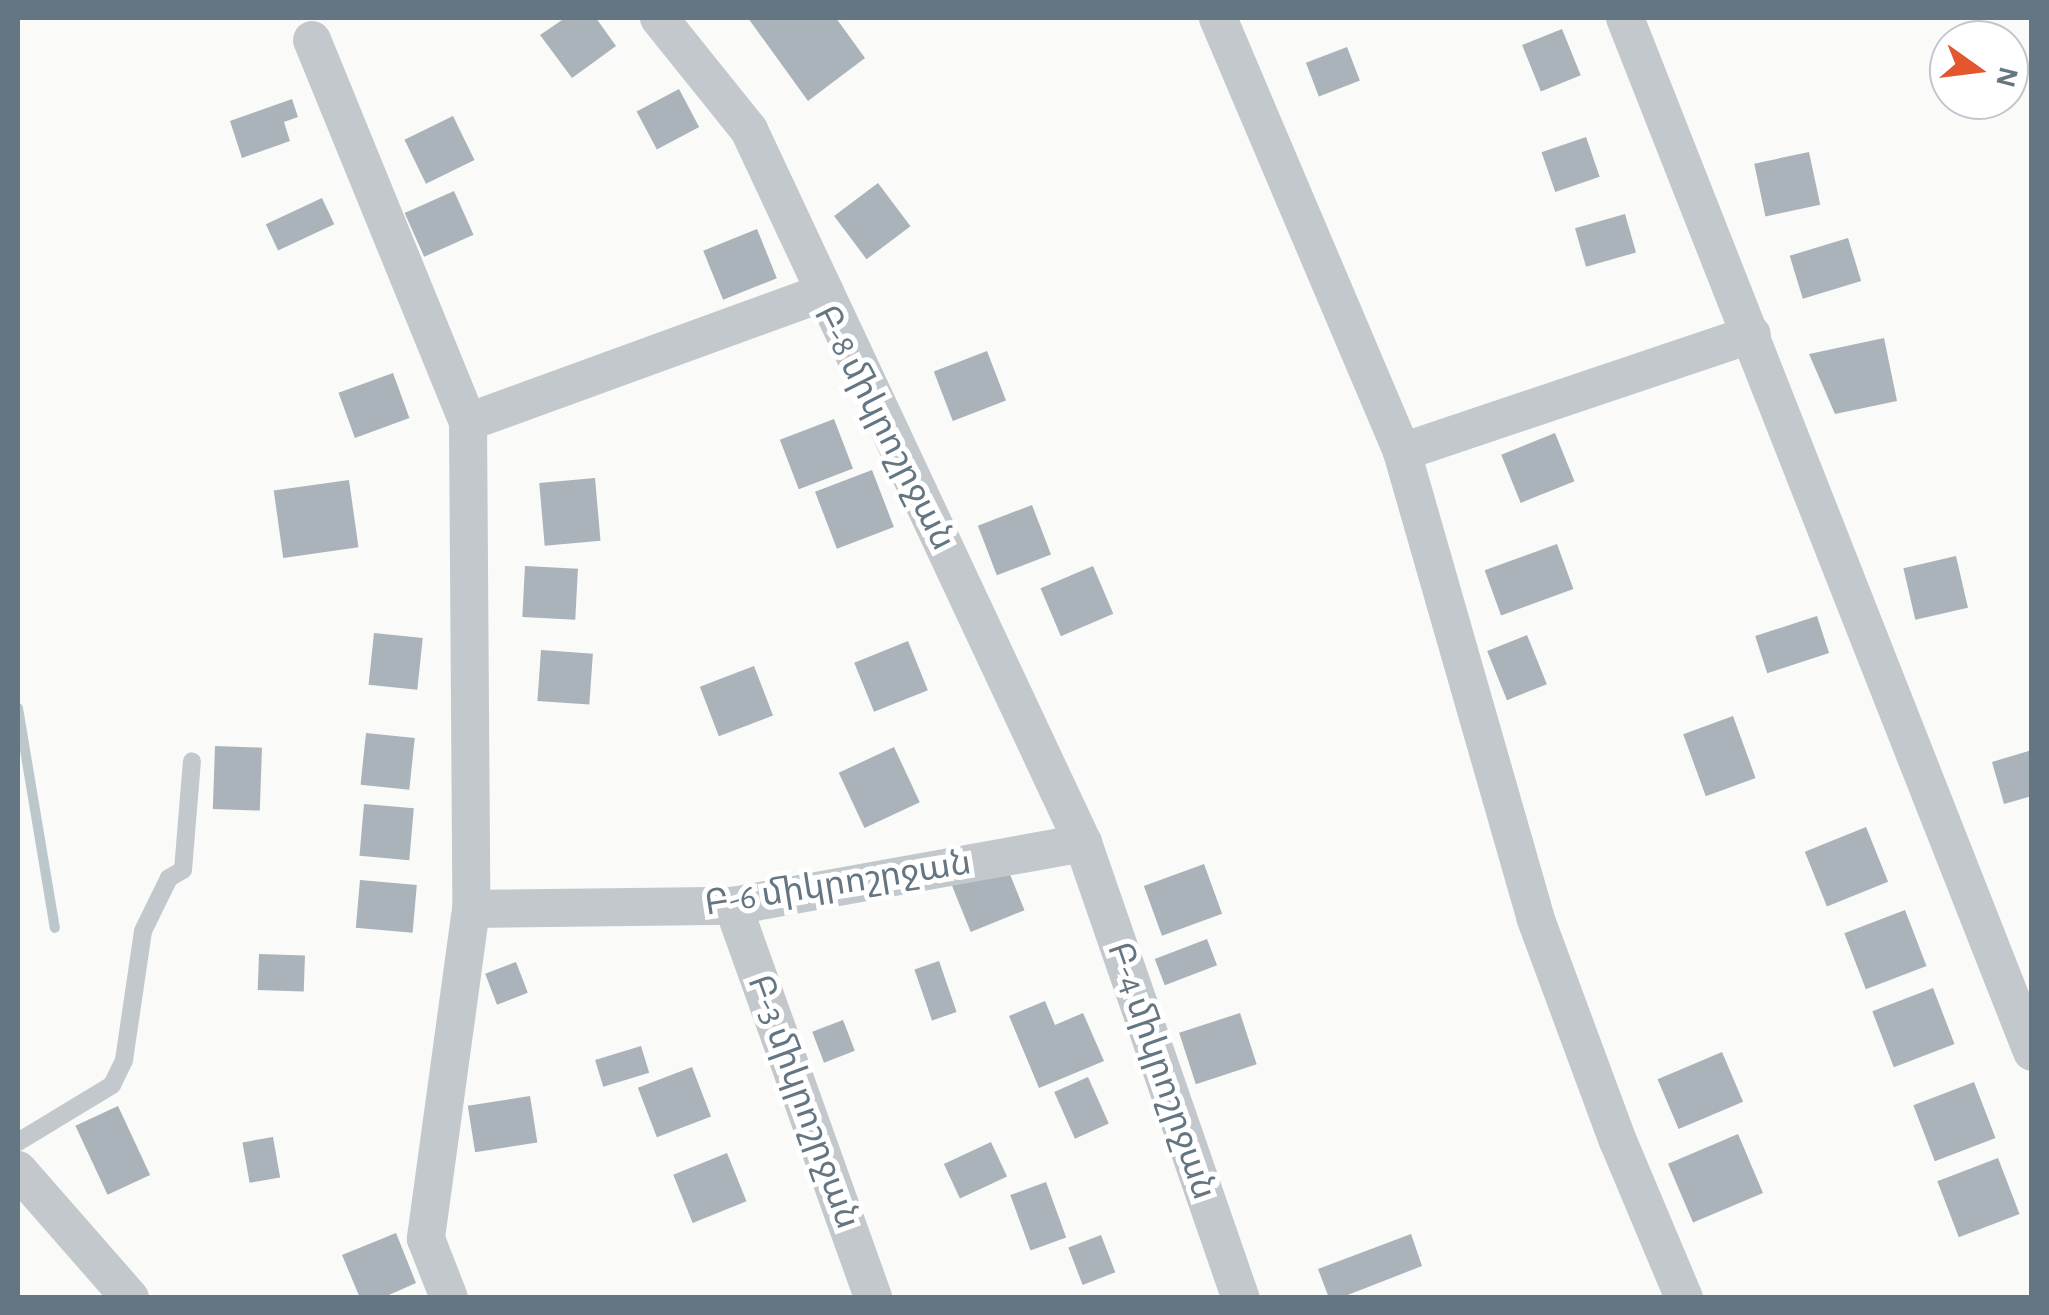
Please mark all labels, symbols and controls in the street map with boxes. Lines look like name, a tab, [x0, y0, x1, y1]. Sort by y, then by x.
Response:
north arrow	[1929, 20, 2029, 120]
text: N	[1990, 64, 2022, 90]
street label: Բ-8 միկրոշրջան	[804, 298, 964, 558]
street label: Բ-6 միկրոշրջան	[702, 842, 974, 926]
street label: Բ-4 միկրոշրջան	[1097, 937, 1225, 1205]
street label: Բ-3 միկրոշրջան	[738, 969, 868, 1235]

